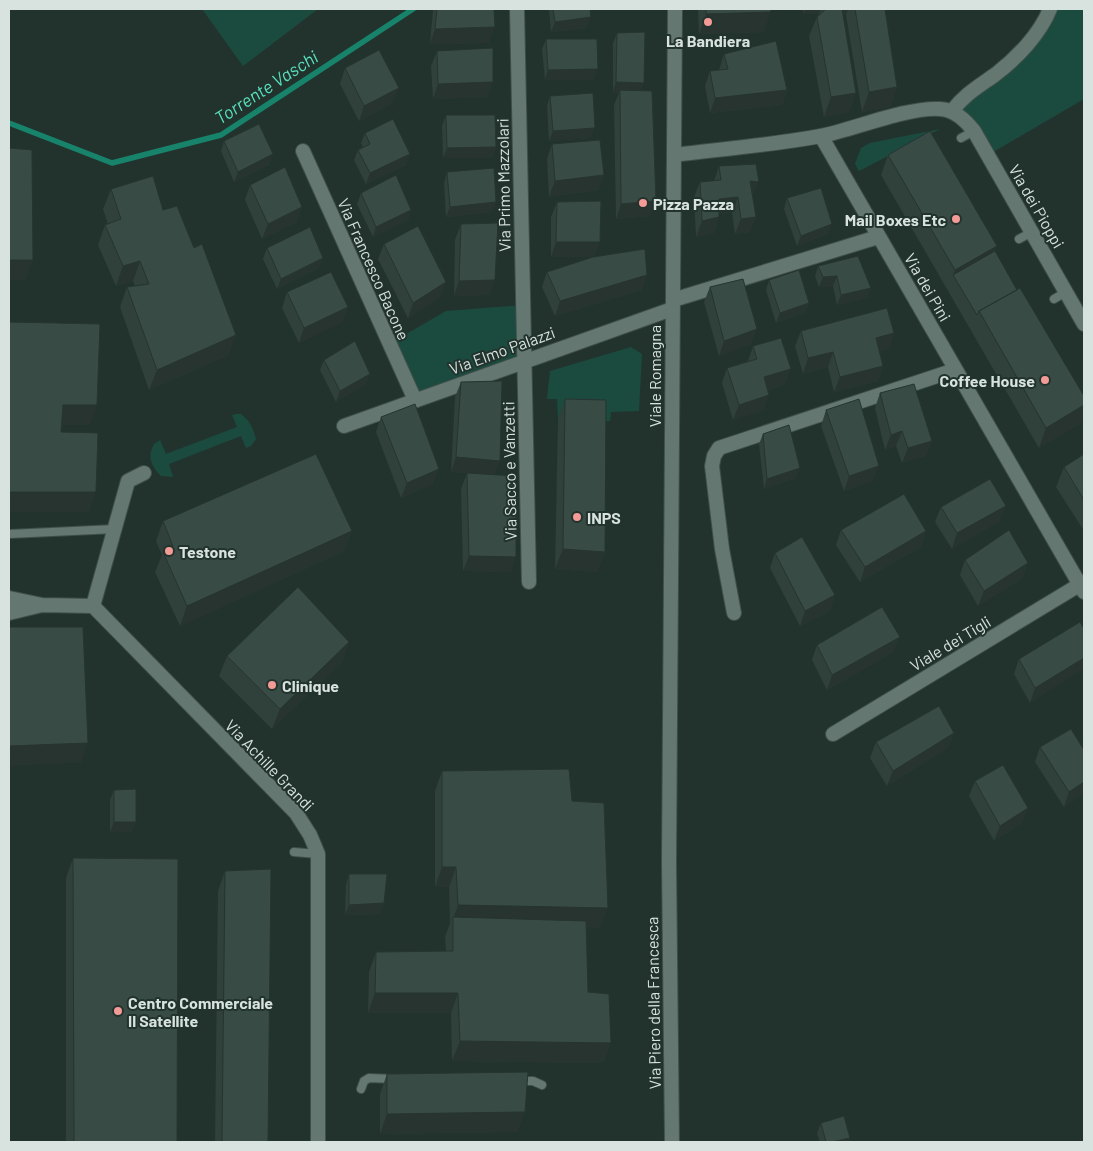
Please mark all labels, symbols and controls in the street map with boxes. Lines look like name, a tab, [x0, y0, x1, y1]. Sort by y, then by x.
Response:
marker: La Bandiera	[702, 16, 714, 28]
place label: La Bandiera	[666, 31, 750, 50]
water label: Torrente Vaschi	[210, 45, 322, 129]
street label: Via Primo Mazzolari	[492, 118, 514, 252]
street label: Via dei Pioppi	[1005, 161, 1069, 251]
place label: Pizza Pazza	[653, 194, 734, 213]
street label: Via Francesco Bacone	[334, 195, 414, 343]
marker: Pizza Pazza	[637, 197, 649, 209]
place label: Mail Boxes Etc	[845, 210, 946, 229]
marker: Mail Boxes Etc	[950, 213, 962, 225]
street label: Via dei Pini	[901, 249, 955, 325]
street label: Via Elmo Palazzi	[447, 322, 557, 378]
street label: Viale Romagna	[645, 325, 664, 427]
place label: Coffee House	[940, 371, 1035, 390]
marker: Coffee House	[1039, 374, 1051, 386]
street label: Via Sacco e Vanzetti	[498, 401, 520, 541]
place label: INPS	[587, 508, 621, 527]
marker: INPS	[571, 511, 583, 523]
place label: Testone	[179, 542, 236, 561]
marker: Testone	[163, 545, 175, 557]
street label: Viale dei Tigli	[906, 611, 994, 675]
place label: Clinique	[282, 676, 339, 695]
marker: Clinique	[266, 679, 278, 691]
street label: Via Achille Grandi	[222, 715, 318, 815]
street label: Via Piero della Francesca	[642, 916, 664, 1090]
place label: Centro Commerciale Il Satellite	[128, 993, 273, 1030]
marker: Centro Commerciale Il Satellite	[112, 1005, 124, 1017]

